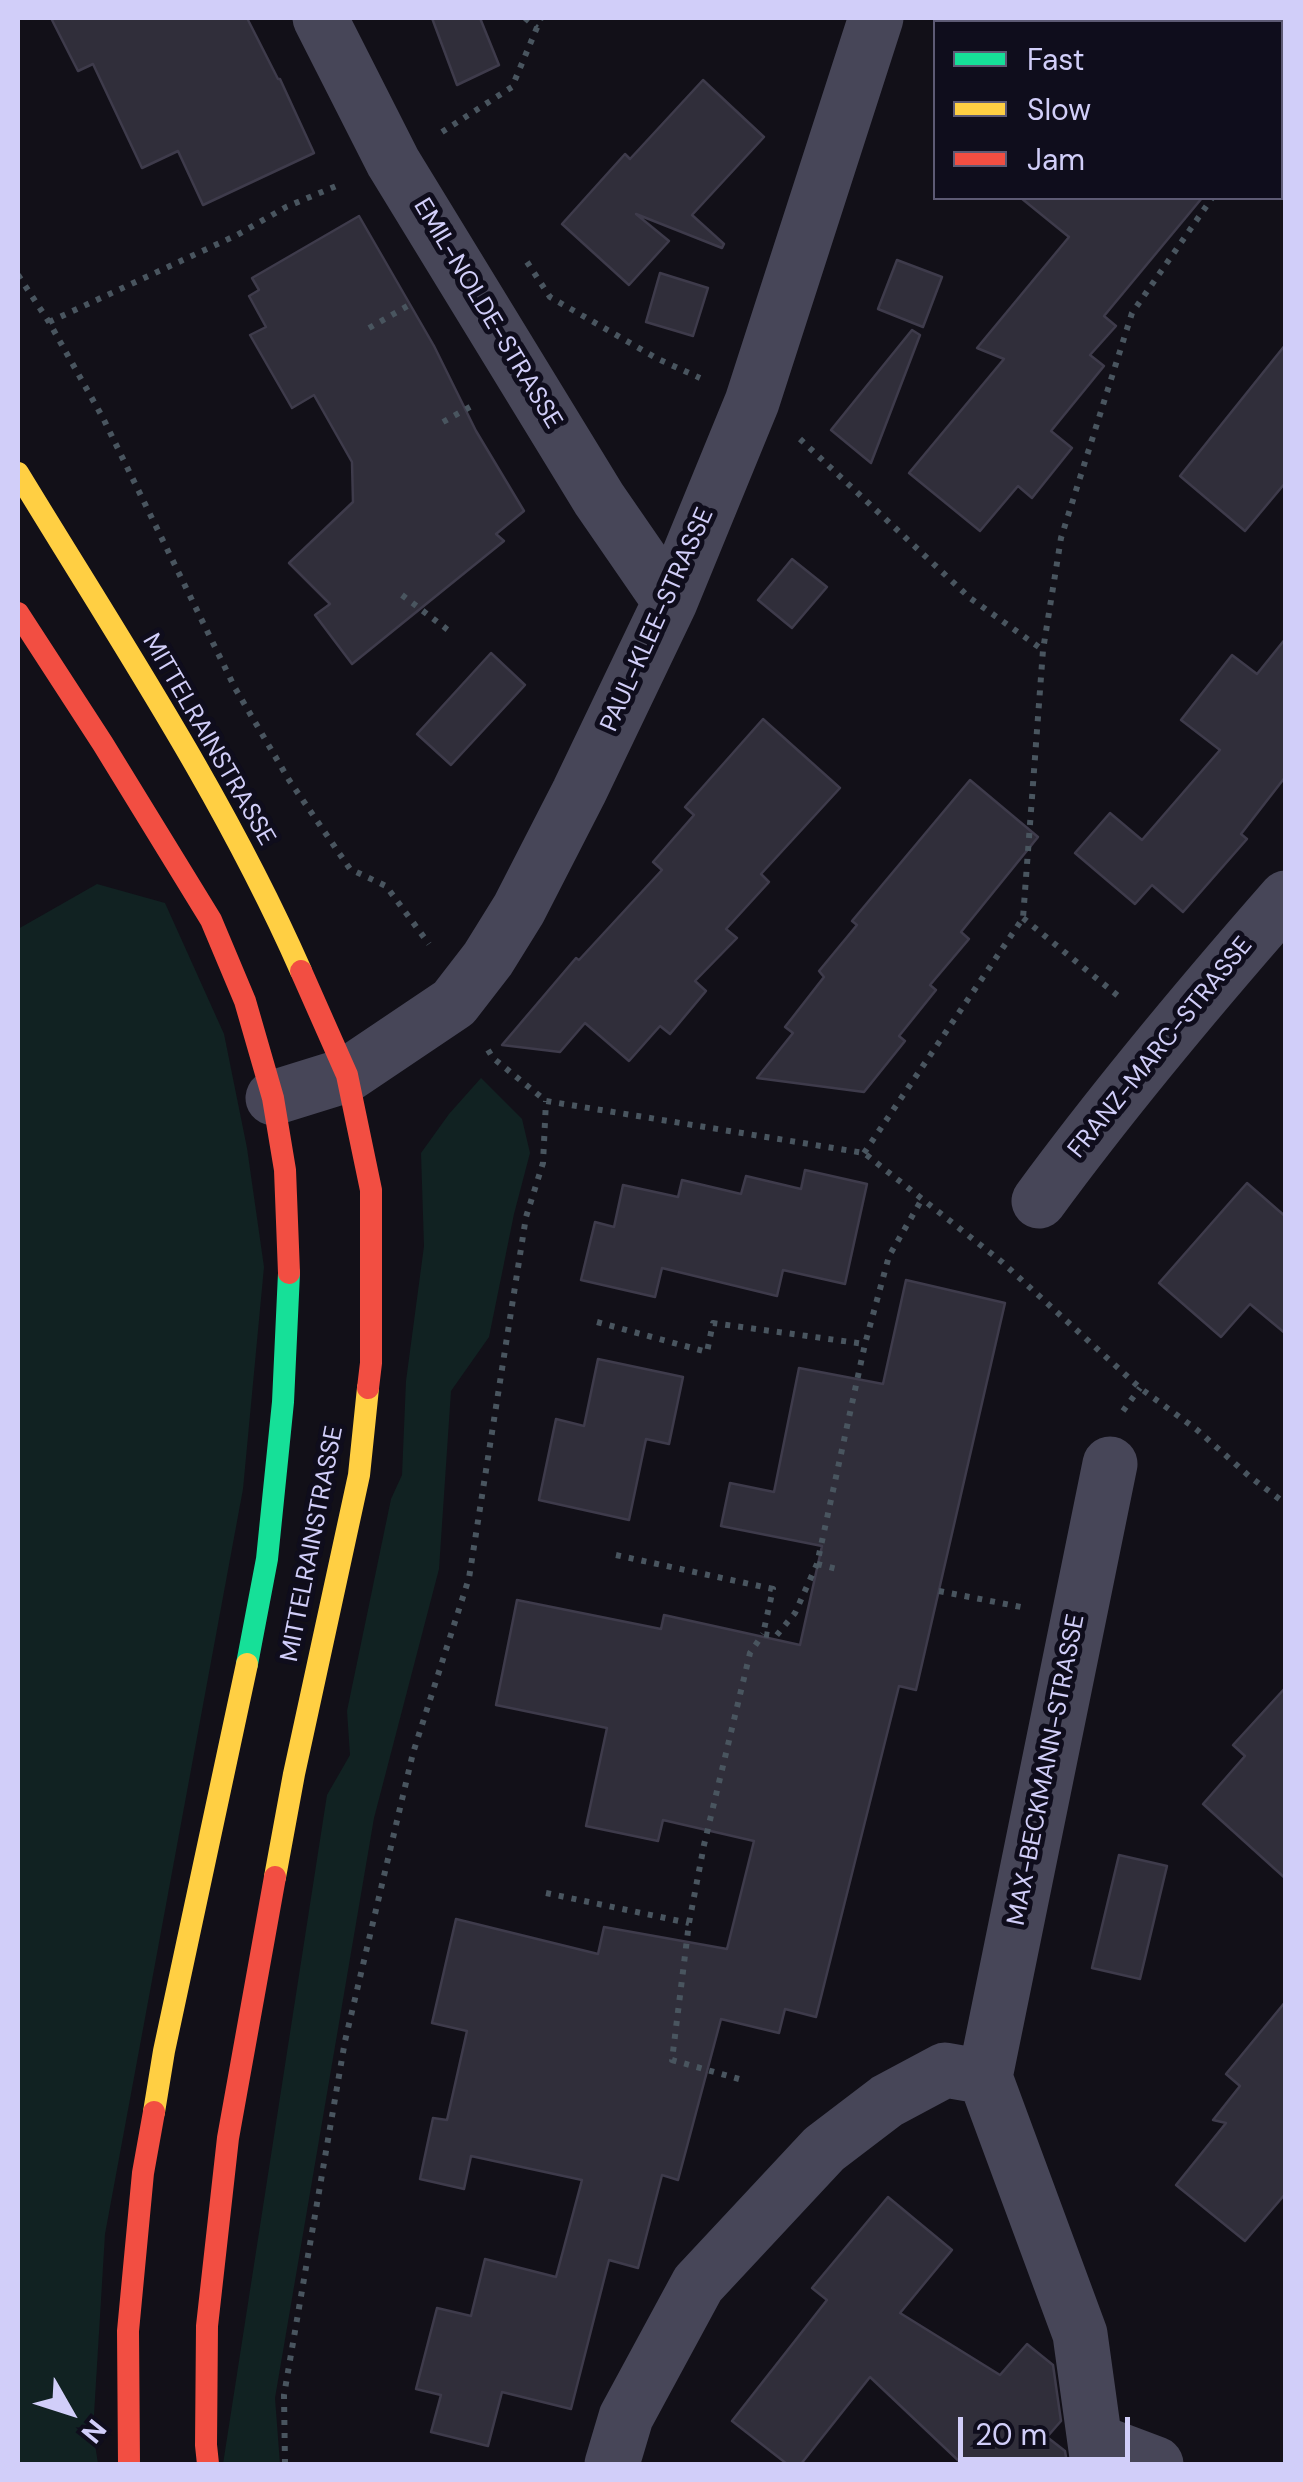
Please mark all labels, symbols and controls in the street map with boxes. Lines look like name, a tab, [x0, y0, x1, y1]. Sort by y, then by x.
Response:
legend	[933, 20, 1283, 200]
text: Fast	[1027, 40, 1085, 79]
text: Slow	[1027, 90, 1091, 129]
text: Jam	[1027, 140, 1085, 179]
street label: EMIL-NOLDE-STRASSE	[406, 193, 568, 435]
street label: PAUL-KLEE-STRASSE	[595, 503, 721, 737]
street label: MITTELRAINSTRASSE	[135, 629, 281, 851]
street label: FRANZ-MARC-STRASSE	[1063, 931, 1259, 1165]
street label: MITTELRAINSTRASSE	[275, 1424, 351, 1664]
street label: MAX-BECKMANN-STRASSE	[1002, 1612, 1092, 1928]
north arrow	[20, 2362, 120, 2462]
scale bar	[963, 2397, 1136, 2459]
text: N	[73, 2412, 115, 2451]
text: 20 m	[975, 2415, 1047, 2454]

